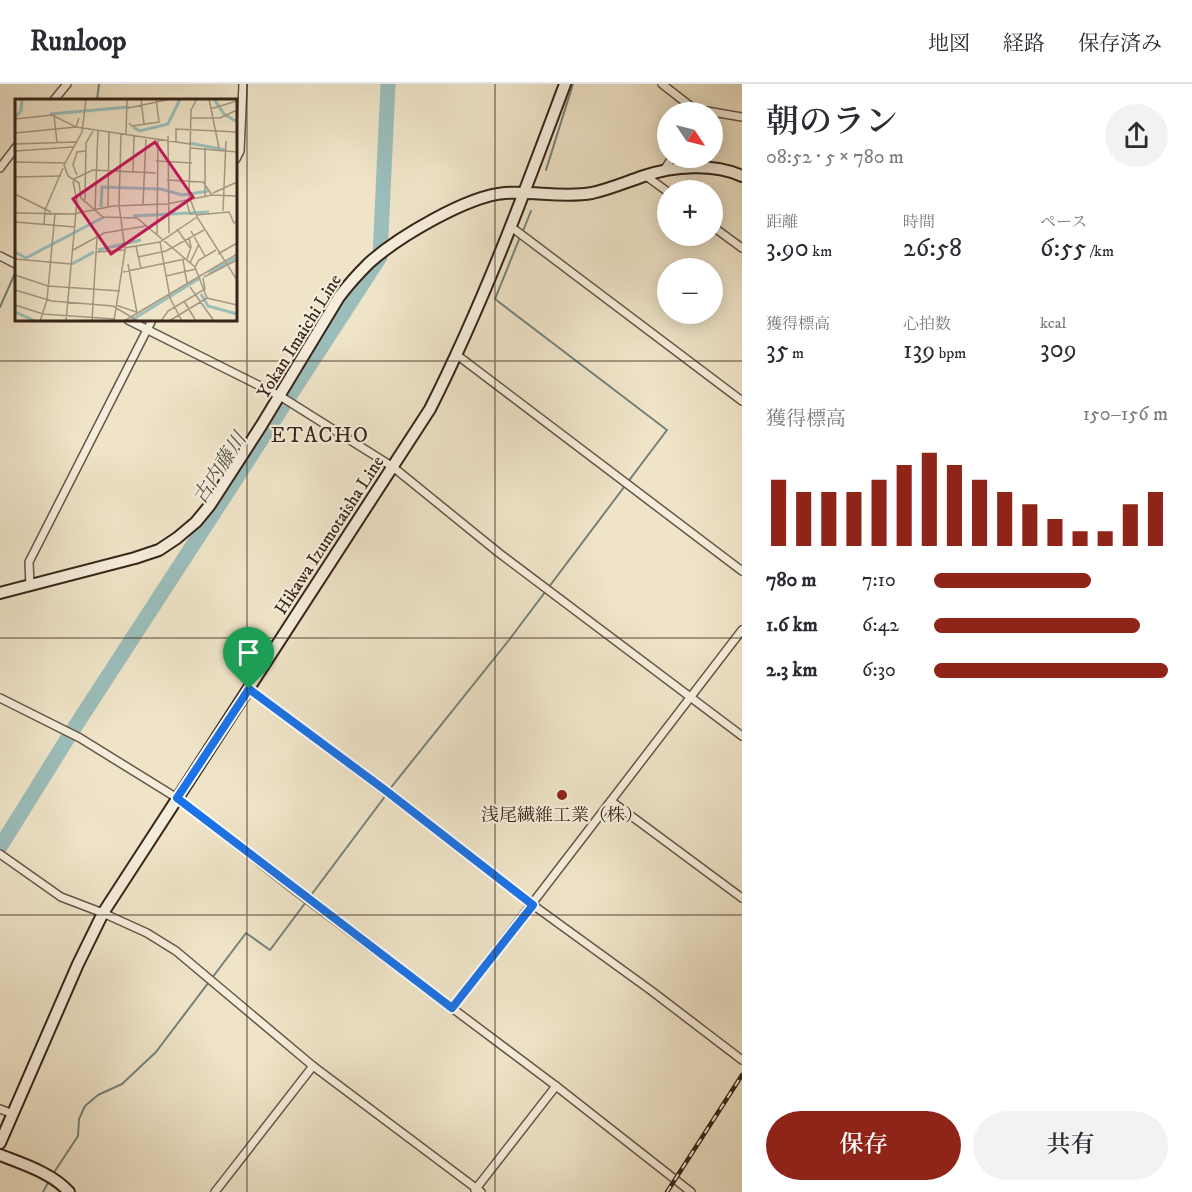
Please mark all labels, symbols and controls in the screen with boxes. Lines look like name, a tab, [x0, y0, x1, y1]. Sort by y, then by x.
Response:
text: Runloop	[30, 24, 126, 59]
text: 地図	[928, 31, 970, 57]
text: 経路	[1003, 31, 1045, 57]
text: 保存済み	[1078, 31, 1162, 57]
inset map	[15, 99, 237, 321]
north arrow	[657, 102, 723, 168]
map controls	[657, 102, 723, 324]
text: 朝のラン	[766, 102, 898, 143]
button: share	[1105, 104, 1168, 167]
text: 08:52 · 5 × 780 m	[766, 145, 904, 170]
button: +	[657, 180, 723, 246]
text: 距離	[766, 212, 798, 232]
text: 時間	[903, 212, 935, 232]
text: ペース	[1040, 212, 1087, 232]
text: 3.90	[766, 232, 809, 265]
text: 26:58	[903, 232, 962, 265]
text: 6:55	[1040, 232, 1086, 265]
text: km	[809, 241, 832, 261]
text: /km	[1086, 241, 1114, 261]
button: −	[657, 258, 723, 324]
street label: Yokan Imaichi Line	[253, 270, 347, 403]
text: kcal	[1040, 313, 1066, 333]
text: 獲得標高	[766, 314, 830, 334]
text: 心拍数	[903, 314, 951, 334]
text: 309	[1040, 333, 1077, 366]
text: 35	[766, 334, 789, 367]
text: 139	[903, 334, 935, 367]
text: m	[789, 343, 804, 363]
text: bpm	[935, 343, 966, 363]
text: 150–156 m	[1083, 402, 1168, 427]
text: 獲得標高	[766, 407, 846, 432]
district label: ETACHO	[271, 423, 369, 449]
water label: 古内藤川	[188, 427, 254, 509]
street label: Hikawa Izumotaisha Line	[270, 452, 389, 619]
text: 780 m	[766, 568, 817, 593]
text: 7:10	[862, 568, 896, 593]
text: 1.6 km	[766, 613, 818, 638]
text: 6:42	[862, 613, 899, 638]
pin	[223, 627, 274, 689]
icon: arrive	[232, 636, 265, 669]
text: 2.3 km	[766, 658, 818, 683]
text: 6:30	[862, 658, 896, 683]
marker: 浅尾繊維工業（株）	[555, 788, 569, 802]
place label: 浅尾繊維工業（株）	[481, 805, 643, 827]
button: 保存	[766, 1111, 961, 1180]
button: 共有	[973, 1111, 1168, 1180]

